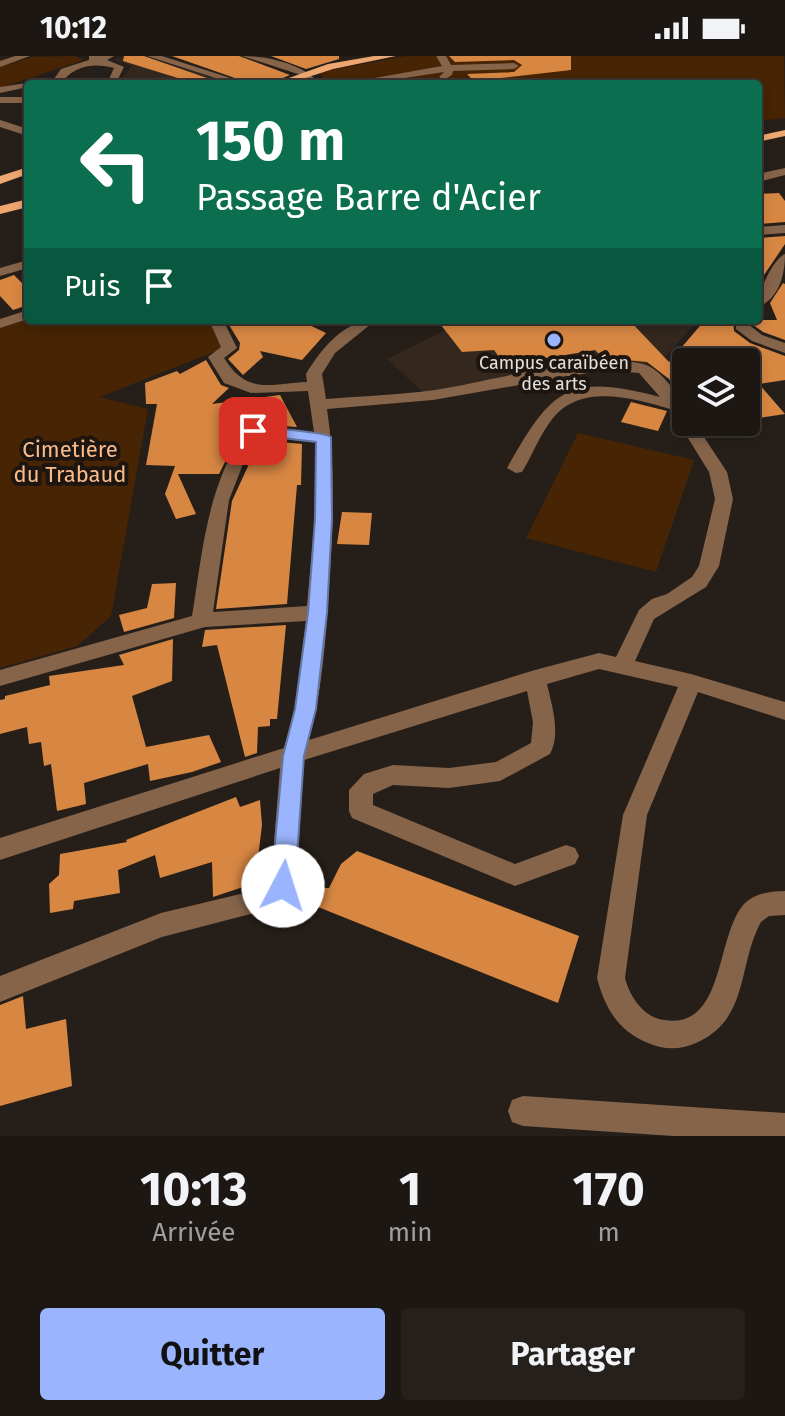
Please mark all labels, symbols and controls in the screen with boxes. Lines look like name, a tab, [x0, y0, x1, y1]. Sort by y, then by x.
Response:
text: 10:12	[40, 10, 107, 46]
text: 150 m	[196, 108, 345, 175]
icon: left	[64, 112, 168, 216]
text: Passage Barre d'Acier	[196, 176, 541, 220]
icon: arrive	[137, 264, 181, 308]
text: Puis	[64, 268, 121, 304]
marker: Campus caraïbéen des arts	[545, 331, 563, 349]
map controls	[672, 348, 760, 436]
button: layers	[672, 348, 760, 436]
place label: Campus caraïbéen des arts	[479, 352, 629, 395]
pin	[219, 397, 287, 465]
icon: arrive	[231, 409, 275, 453]
park label: Cimetière du Trabaud	[14, 436, 126, 488]
position arrow	[241, 844, 325, 928]
text: 10:13	[140, 1160, 248, 1218]
text: 1	[399, 1160, 421, 1218]
text: 170	[573, 1160, 645, 1218]
text: Arrivée	[152, 1217, 235, 1248]
text: min	[388, 1217, 433, 1248]
text: m	[598, 1217, 620, 1248]
button: Quitter	[40, 1308, 385, 1400]
button: Partager	[401, 1308, 745, 1400]

